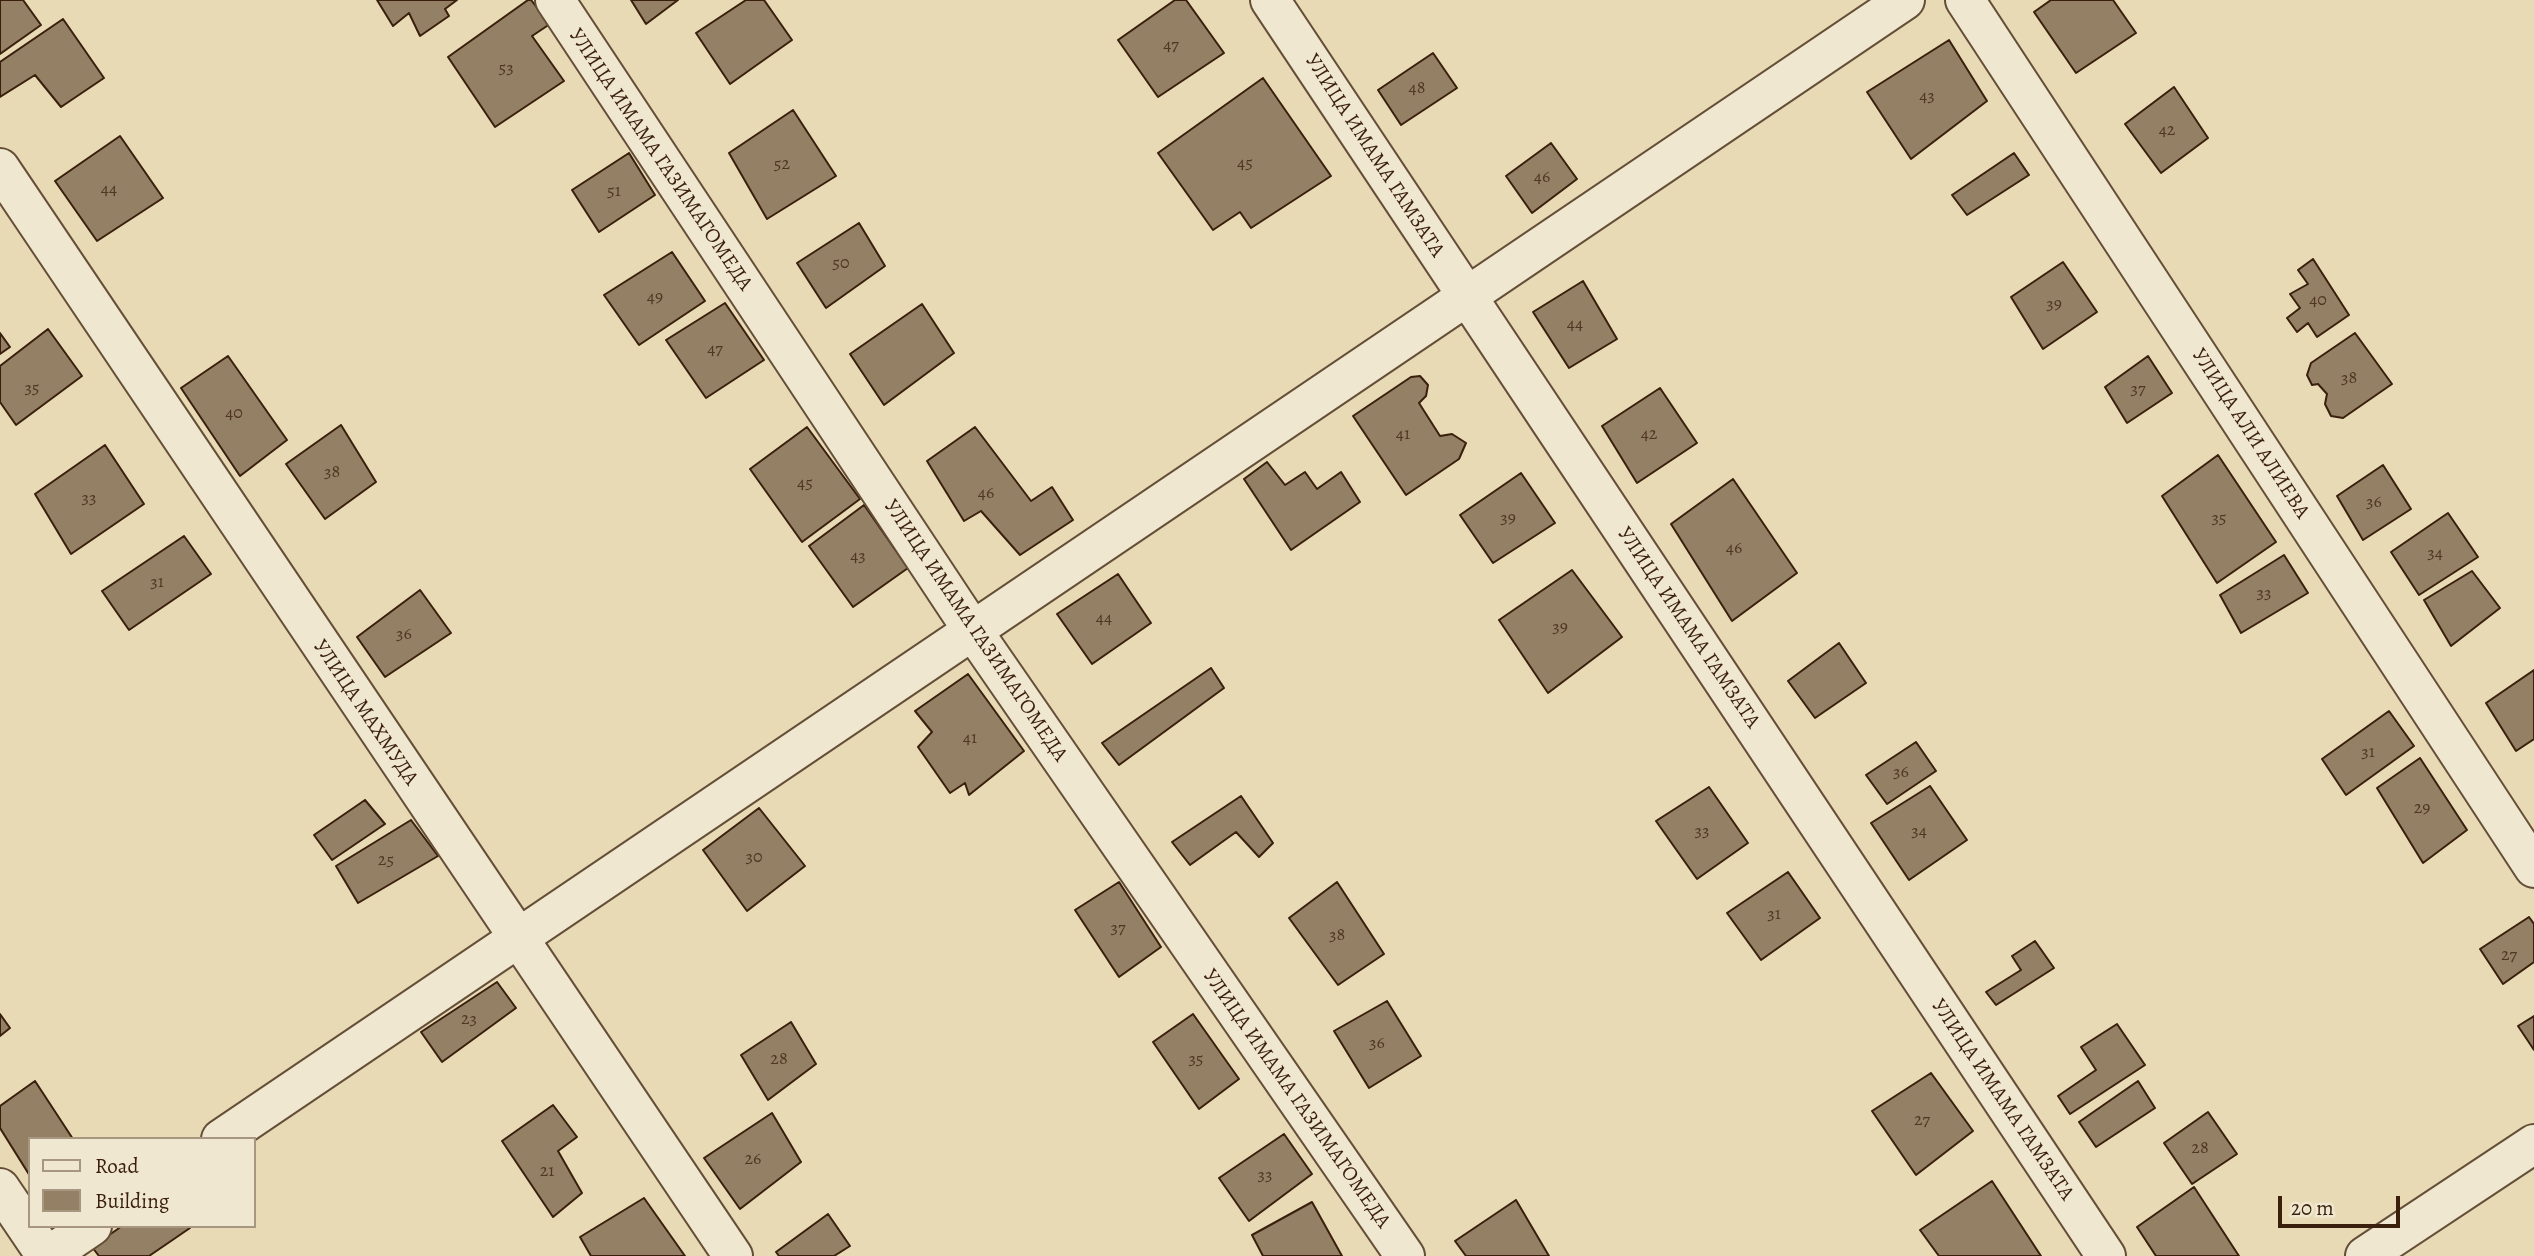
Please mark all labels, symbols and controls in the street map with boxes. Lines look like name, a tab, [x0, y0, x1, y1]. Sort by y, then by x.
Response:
street label: УЛИЦА ИМАМА ГАЗИМАГОМЕДА	[563, 24, 757, 296]
house number: 47	[1163, 35, 1179, 57]
street label: УЛИЦА ИМАМА ГАМЗАТА	[1299, 50, 1449, 262]
house number: 53	[498, 58, 514, 80]
house number: 48	[1409, 78, 1425, 100]
house number: 43	[1919, 86, 1935, 108]
house number: 42	[2159, 120, 2175, 142]
house number: 45	[1237, 153, 1253, 175]
house number: 52	[774, 154, 790, 176]
house number: 46	[1534, 167, 1550, 189]
house number: 44	[101, 179, 117, 201]
house number: 51	[607, 181, 621, 203]
house number: 50	[832, 253, 850, 275]
house number: 49	[647, 287, 663, 309]
house number: 40	[2309, 290, 2327, 312]
house number: 39	[2046, 294, 2062, 316]
house number: 44	[1567, 314, 1583, 336]
house number: 47	[707, 339, 723, 361]
street label: УЛИЦА АЛИ АЛИЕВА	[2186, 344, 2314, 524]
house number: 38	[2341, 368, 2357, 390]
house number: 35	[24, 378, 40, 400]
house number: 37	[2130, 379, 2146, 401]
house number: 40	[225, 403, 243, 425]
house number: 41	[1396, 424, 1410, 446]
house number: 42	[1641, 424, 1657, 446]
house number: 38	[324, 462, 340, 484]
house number: 45	[797, 473, 813, 495]
house number: 46	[978, 483, 994, 505]
house number: 33	[82, 488, 96, 510]
house number: 36	[2366, 492, 2382, 514]
street label: УЛИЦА ИМАМА ГАЗИМАГОМЕДА	[878, 495, 1072, 767]
house number: 39	[1500, 508, 1516, 530]
house number: 35	[2211, 508, 2227, 530]
street label: УЛИЦА ИМАМА ГАМЗАТА	[1611, 523, 1765, 733]
house number: 46	[1726, 538, 1742, 560]
house number: 34	[2427, 543, 2443, 565]
house number: 43	[850, 546, 866, 568]
house number: 31	[150, 572, 164, 594]
house number: 33	[2257, 583, 2271, 605]
house number: 44	[1096, 608, 1112, 630]
house number: 39	[1552, 617, 1568, 639]
house number: 36	[396, 624, 412, 646]
street label: УЛИЦА МАХМУДА	[307, 635, 423, 791]
house number: 41	[963, 728, 977, 750]
house number: 31	[2361, 742, 2375, 764]
house number: 36	[1893, 762, 1909, 784]
house number: 29	[2414, 798, 2430, 820]
house number: 33	[1695, 821, 1709, 843]
house number: 34	[1911, 821, 1927, 843]
house number: 30	[745, 847, 763, 869]
house number: 25	[378, 850, 394, 872]
house number: 31	[1767, 904, 1781, 926]
house number: 37	[1110, 918, 1126, 940]
house number: 38	[1329, 925, 1345, 947]
house number: 27	[2501, 945, 2517, 967]
street label: УЛИЦА ИМАМА ГАЗИМАГОМЕДА	[1197, 964, 1395, 1234]
street label: УЛИЦА ИМАМА ГАМЗАТА	[1925, 995, 2079, 1205]
house number: 23	[461, 1009, 477, 1031]
house number: 36	[1369, 1033, 1385, 1055]
house number: 28	[770, 1049, 788, 1071]
house number: 35	[1188, 1049, 1204, 1071]
house number: 27	[1914, 1110, 1930, 1132]
legend	[28, 1137, 256, 1228]
house number: 28	[2191, 1138, 2209, 1160]
house number: 26	[745, 1149, 761, 1171]
text: Road	[95, 1152, 139, 1180]
house number: 21	[540, 1161, 554, 1183]
house number: 33	[1258, 1165, 1272, 1187]
scale bar	[2282, 1182, 2404, 1226]
text: Building	[95, 1187, 169, 1215]
text: 20 m	[2291, 1194, 2334, 1222]

